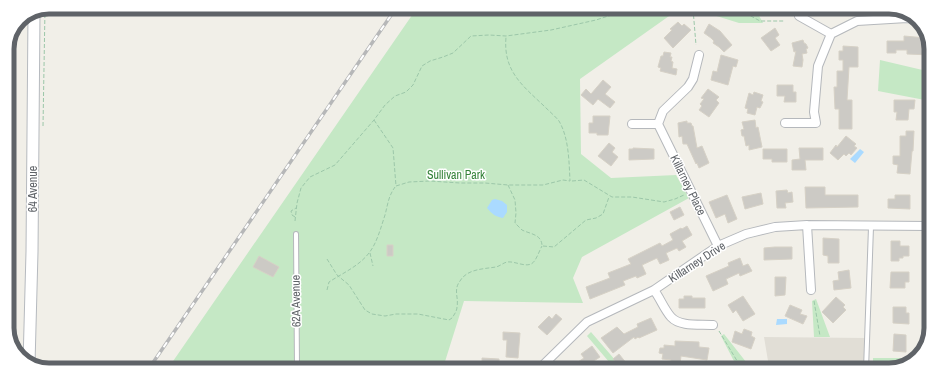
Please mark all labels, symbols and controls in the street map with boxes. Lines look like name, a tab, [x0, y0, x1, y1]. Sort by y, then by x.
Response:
street label: Killarney Place	[666, 152, 710, 218]
street label: 64 Avenue	[25, 166, 41, 212]
park label: Sullivan Park	[427, 167, 485, 183]
street label: Killarney Drive	[666, 238, 728, 286]
street label: 62A Avenue	[288, 275, 304, 327]

